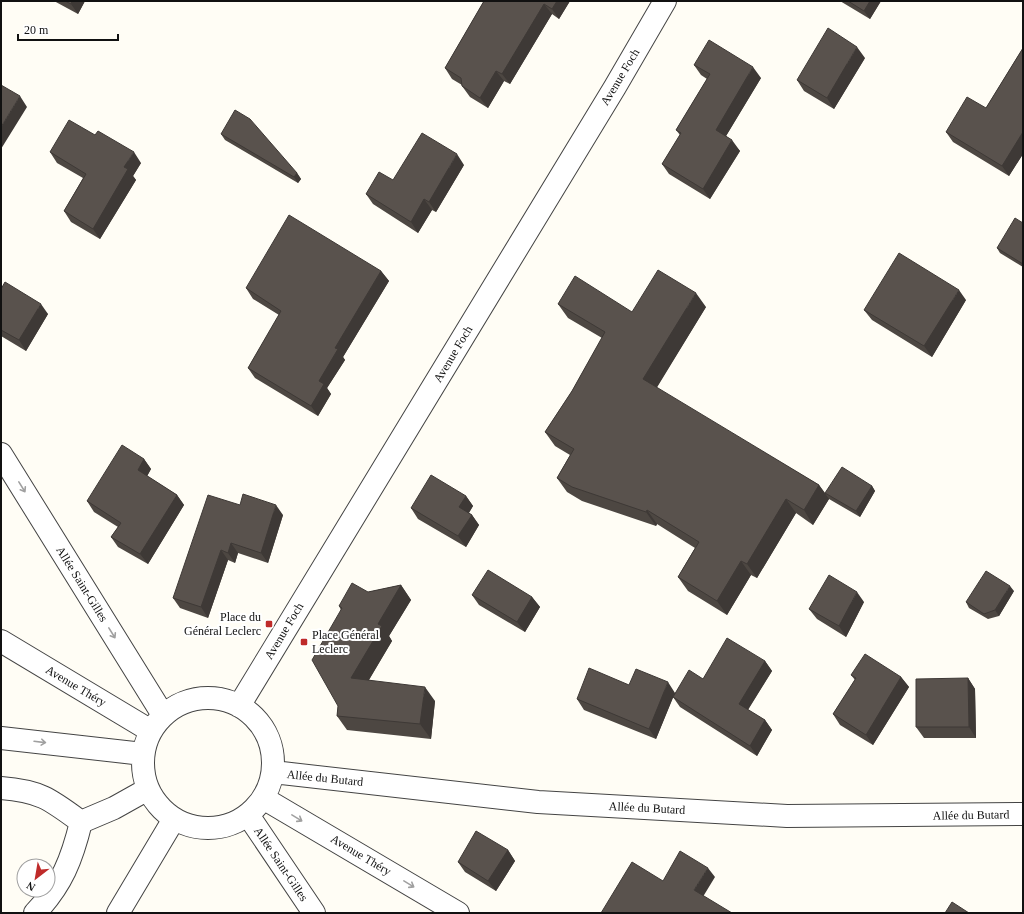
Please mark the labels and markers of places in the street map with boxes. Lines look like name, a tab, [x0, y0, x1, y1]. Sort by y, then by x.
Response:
place label: Place du Général Leclerc	[184, 610, 261, 638]
marker: Place du Général Leclerc	[264, 619, 274, 629]
place label: Place Général Leclerc	[312, 628, 380, 656]
marker: Place Général Leclerc	[299, 637, 309, 647]

